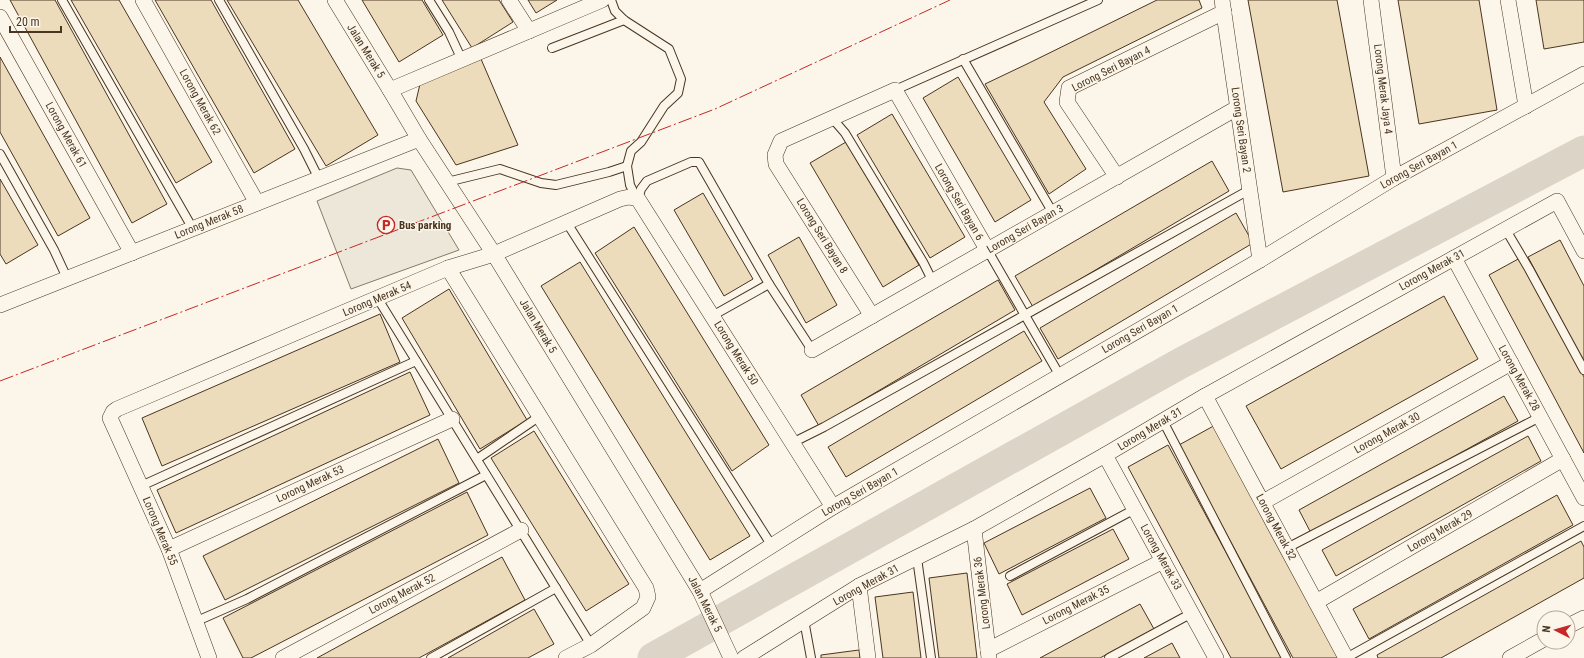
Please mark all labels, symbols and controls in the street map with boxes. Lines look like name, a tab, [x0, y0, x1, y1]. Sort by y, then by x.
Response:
scale bar	[10, 8, 61, 34]
text: 20 m	[16, 15, 40, 29]
street label: Jalan Merak 5	[344, 22, 388, 80]
street label: Lorong Seri Bayan 4	[1070, 43, 1153, 94]
street label: Lorong Merak Jaya 4	[1371, 43, 1395, 135]
street label: Lorong Merak 62	[177, 67, 223, 137]
street label: Lorong Seri Bayan 2	[1229, 86, 1253, 174]
street label: Lorong Merak 61	[43, 100, 89, 170]
street label: Lorong Seri Bayan 1	[1378, 138, 1460, 192]
street label: Lorong Seri Bayan 6	[932, 161, 986, 243]
street label: Lorong Seri Bayan 8	[794, 196, 850, 276]
street label: Lorong Merak 58	[173, 202, 245, 242]
street label: Lorong Seri Bayan 3	[984, 202, 1066, 256]
parking icon: Bus parking	[376, 215, 396, 235]
place label: Bus parking	[399, 219, 451, 232]
street label: Lorong Merak 31	[1397, 247, 1467, 293]
street label: Lorong Merak 54	[341, 279, 414, 319]
street label: Jalan Merak 5	[517, 297, 559, 355]
street label: Lorong Seri Bayan 1	[1099, 302, 1181, 356]
street label: Lorong Merak 50	[711, 319, 761, 387]
street label: Lorong Merak 28	[1496, 343, 1542, 413]
street label: Lorong Merak 31	[1115, 405, 1185, 453]
street label: Lorong Merak 30	[1352, 410, 1422, 456]
street label: Lorong Merak 53	[274, 463, 346, 505]
street label: Lorong Seri Bayan 1	[819, 465, 901, 519]
street label: Lorong Merak 32	[1253, 492, 1299, 562]
street label: Lorong Merak 55	[140, 495, 180, 567]
street label: Lorong Merak 29	[1405, 507, 1475, 555]
street label: Lorong Merak 33	[1138, 522, 1184, 592]
street label: Lorong Merak 36	[971, 556, 993, 630]
street label: Lorong Merak 31	[831, 562, 901, 608]
street label: Lorong Merak 52	[367, 571, 437, 617]
street label: Jalan Merak 5	[685, 574, 725, 634]
street label: Lorong Merak 35	[1041, 583, 1111, 627]
north arrow	[1536, 610, 1576, 650]
text: N	[1540, 625, 1553, 633]

